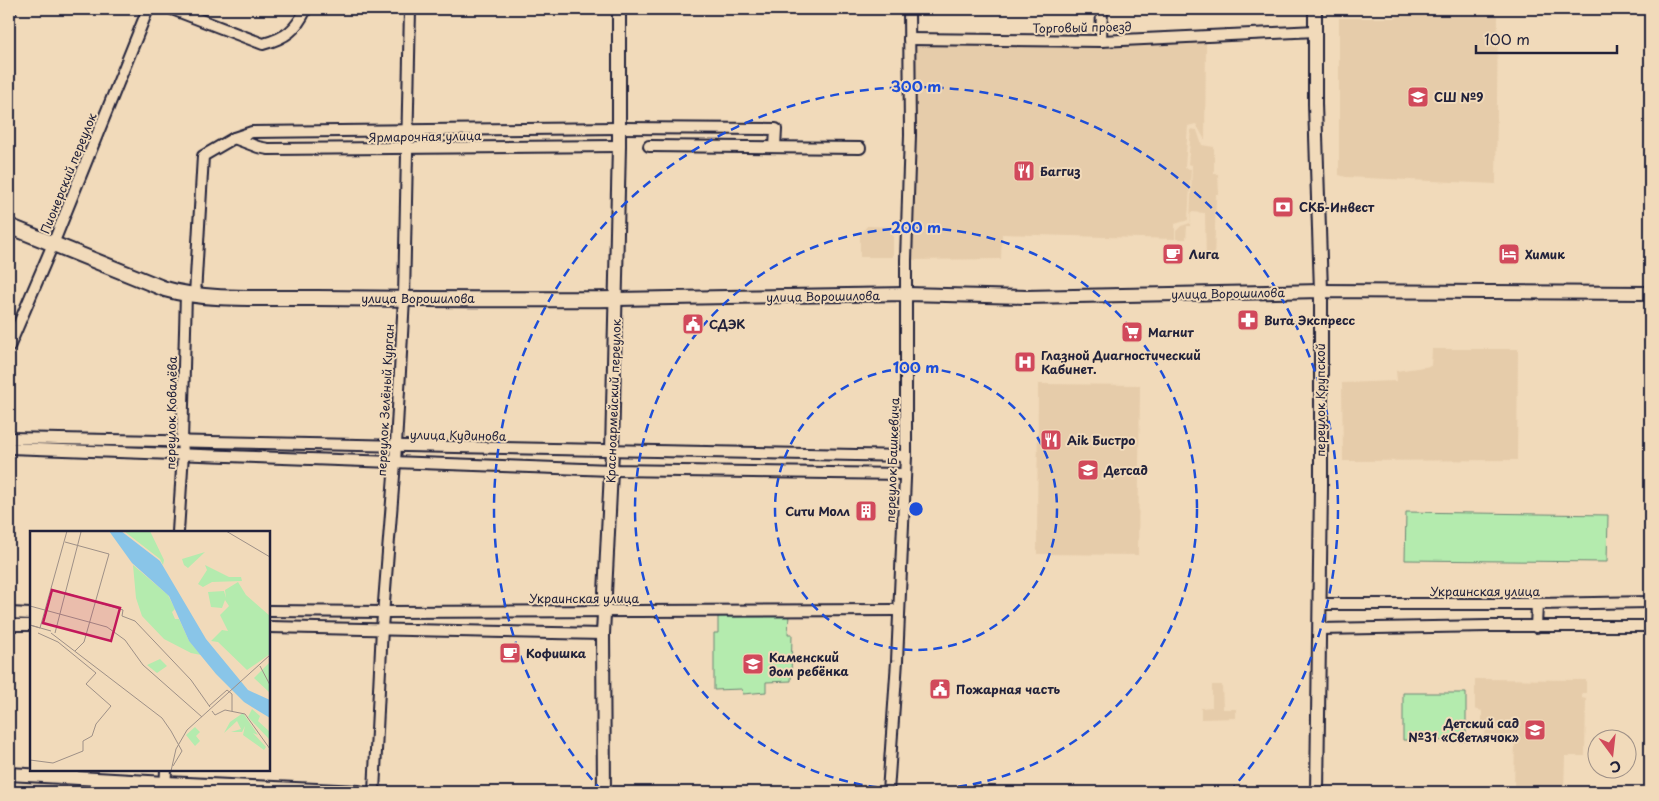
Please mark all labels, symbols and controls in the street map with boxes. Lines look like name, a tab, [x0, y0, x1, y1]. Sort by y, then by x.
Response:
street label: Торговый проезд	[1032, 17, 1132, 37]
scale bar	[1476, 22, 1618, 54]
text: 100 m	[1484, 27, 1530, 50]
text: 300 m	[891, 74, 941, 97]
school or university icon: СШ №9	[1406, 85, 1430, 109]
place label: СШ №9	[1434, 88, 1483, 106]
street label: Пионерский переулок	[35, 109, 101, 236]
street label: Ярмарочная улица	[368, 126, 482, 146]
restaurant icon: Баггиз	[1012, 159, 1036, 183]
place label: Баггиз	[1040, 162, 1080, 180]
bank icon: СКБ-Инвест	[1271, 195, 1295, 219]
place label: СКБ-Инвест	[1299, 198, 1375, 216]
text: 200 m	[891, 215, 941, 238]
cafe icon: Лига	[1161, 242, 1185, 266]
hotel icon: Химик	[1497, 242, 1521, 266]
place label: Лига	[1189, 245, 1220, 263]
place label: Химик	[1525, 245, 1565, 263]
street label: улица Ворошилова	[1171, 283, 1286, 303]
street label: улица Ворошилова	[766, 286, 881, 306]
street label: улица Ворошилова	[361, 289, 475, 307]
pharmacy icon: Вита Экспресс	[1236, 308, 1260, 332]
place label: Вита Экспресс	[1264, 311, 1356, 329]
public building icon: СДЭК	[681, 312, 705, 336]
place label: СДЭК	[709, 315, 745, 333]
street label: Красноармейский переулок	[601, 318, 625, 483]
supermarket icon: Магнит	[1120, 320, 1144, 344]
street label: переулок Зелёный Курган	[372, 323, 398, 477]
place label: Магнит	[1148, 323, 1194, 341]
street label: переулок Крупской	[1311, 343, 1329, 457]
place label: Глазной Диагностический Кабинет.	[1041, 346, 1201, 378]
hospital icon: Глазной Диагностический Кабинет.	[1013, 350, 1037, 374]
text: 100 m	[893, 355, 939, 378]
street label: переулок Ковалёва	[161, 356, 181, 470]
street label: переулок Башкевича	[881, 397, 903, 523]
street label: улица Кудинова	[410, 425, 507, 445]
restaurant icon: Aik Бистро	[1039, 428, 1063, 452]
place label: Aik Бистро	[1067, 431, 1135, 449]
school or university icon: Детсад	[1076, 458, 1100, 482]
place label: Детсад	[1103, 461, 1148, 479]
building icon: Сити Молл	[854, 499, 878, 523]
centre of rings	[907, 500, 925, 518]
place label: Сити Молл	[785, 502, 850, 520]
inset map	[30, 531, 270, 771]
street label: Украинская улица	[1430, 582, 1540, 600]
street label: Украинская улица	[529, 589, 639, 607]
cafe icon: Кофишка	[498, 641, 522, 665]
place label: Кофишка	[526, 644, 587, 662]
place label: Каменский дом ребёнка	[769, 648, 849, 680]
school or university icon: Каменский дом ребёнка	[741, 652, 765, 676]
public building icon: Пожарная часть	[928, 677, 952, 701]
place label: Пожарная часть	[956, 680, 1061, 698]
place label: Детский сад №31 «Светлячок»	[1408, 714, 1519, 746]
school or university icon: Детский сад №31 «Светлячок»	[1523, 718, 1547, 742]
north arrow	[1586, 728, 1636, 778]
text: С	[1608, 756, 1623, 779]

